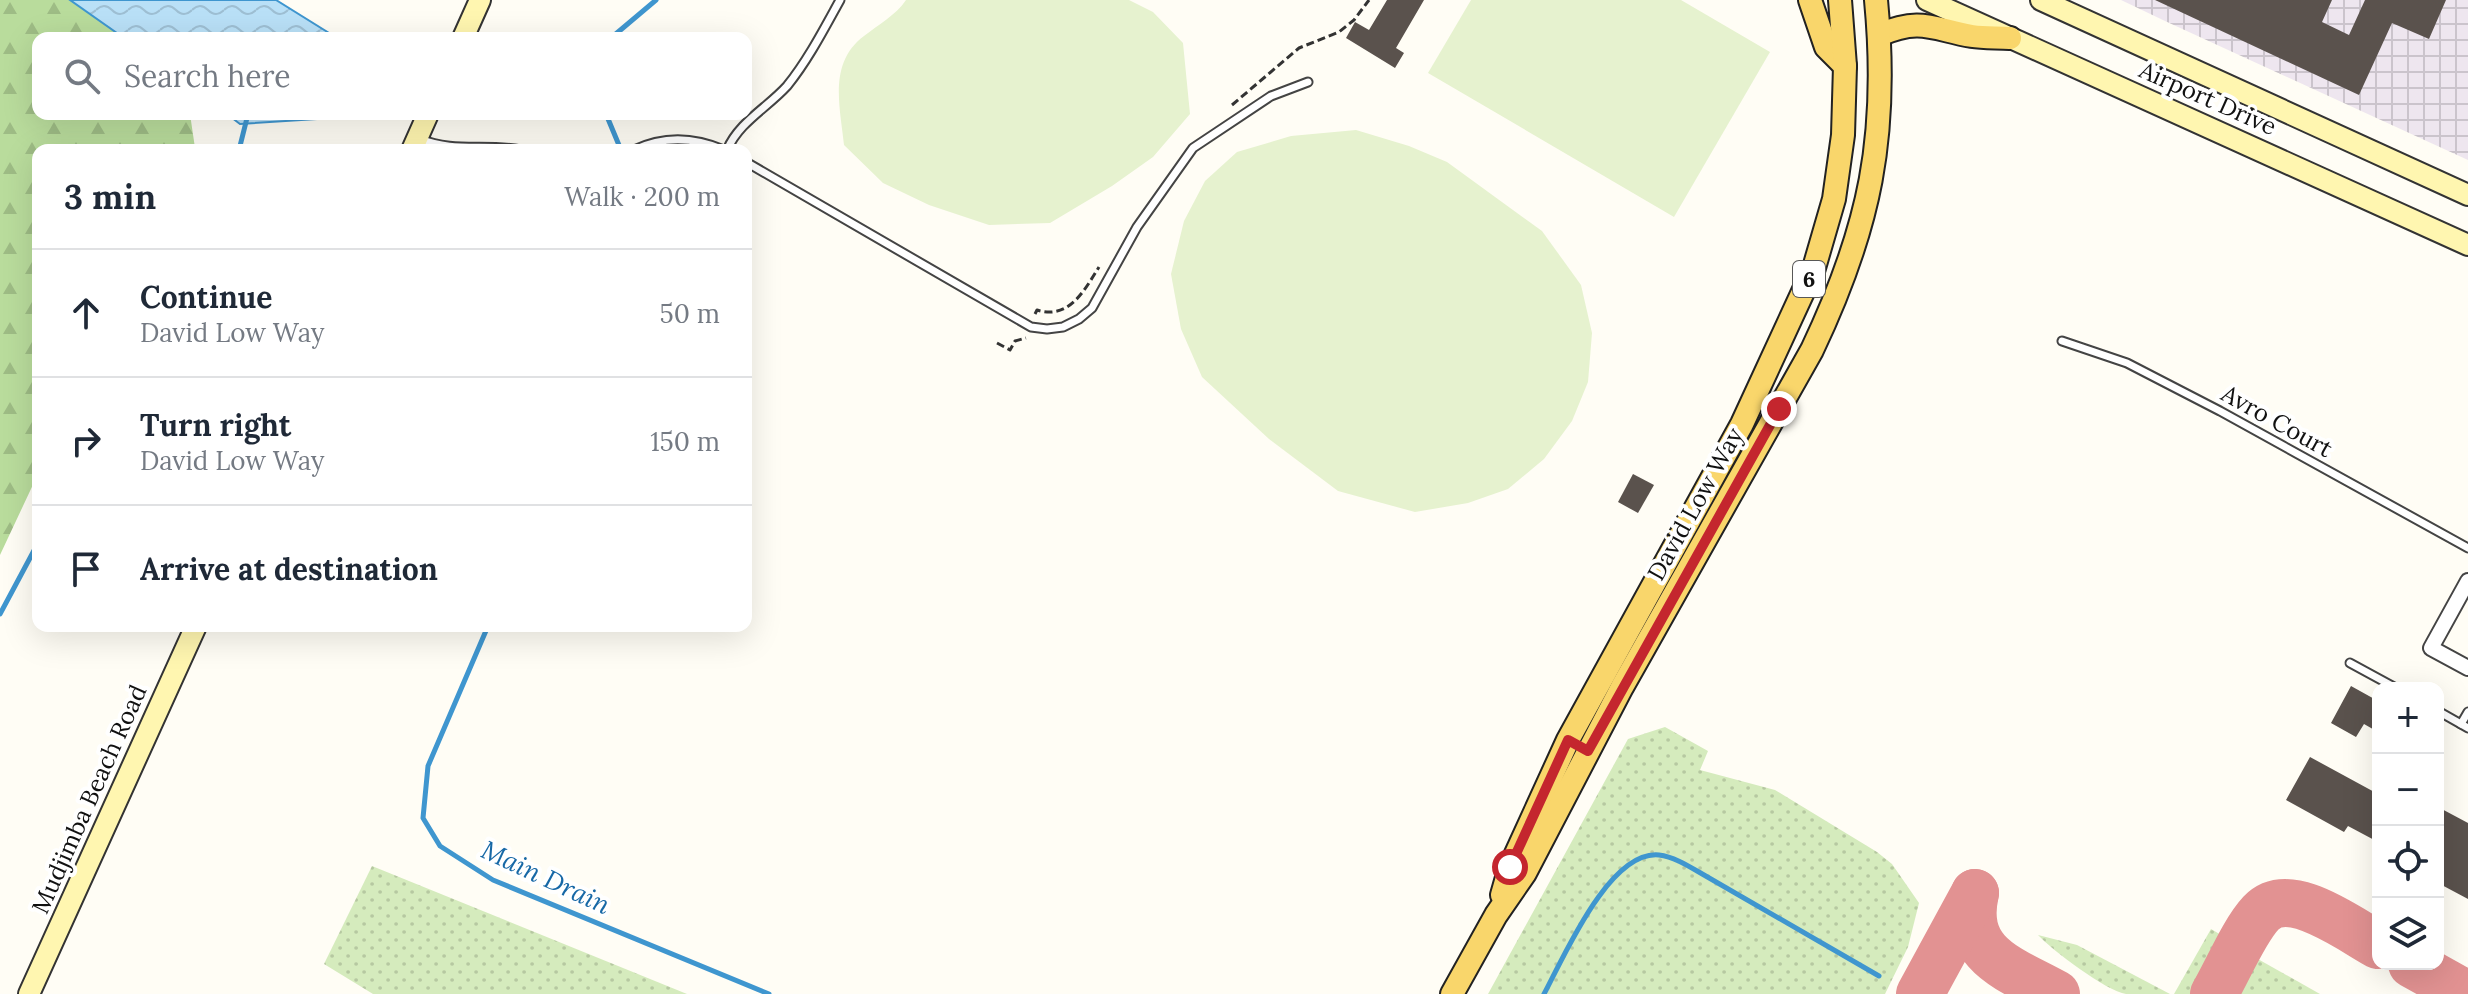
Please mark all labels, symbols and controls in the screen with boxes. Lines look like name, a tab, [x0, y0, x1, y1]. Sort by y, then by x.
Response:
search box	[32, 32, 752, 120]
icon: search	[60, 54, 104, 98]
street label: Airport Drive	[2134, 54, 2281, 142]
text: Search here	[124, 57, 291, 95]
text: 3 min	[64, 175, 156, 218]
text: Walk · 200 m	[564, 180, 720, 213]
road number: 6	[1793, 261, 1825, 297]
text: Continue	[140, 278, 272, 316]
icon: ahead	[64, 291, 108, 335]
text: 50 m	[660, 297, 720, 330]
text: David Low Way	[140, 316, 325, 349]
street label: Avro Court	[2215, 377, 2339, 465]
route end	[1761, 391, 1797, 427]
text: Turn right	[140, 406, 291, 444]
icon: right	[64, 419, 108, 463]
street label: David Low Way	[1640, 422, 1750, 586]
text: 150 m	[650, 425, 720, 458]
text: David Low Way	[140, 444, 325, 477]
icon: arrive	[64, 547, 108, 591]
text: Arrive at destination	[140, 550, 438, 588]
street label: Mudjimba Beach Road	[25, 680, 153, 918]
map controls	[2372, 682, 2444, 970]
button: +	[2372, 682, 2444, 754]
button: −	[2372, 754, 2444, 826]
button: locate	[2372, 826, 2444, 898]
water label: Main Drain	[476, 833, 616, 921]
route start	[1492, 849, 1528, 885]
button: layers	[2372, 898, 2444, 970]

